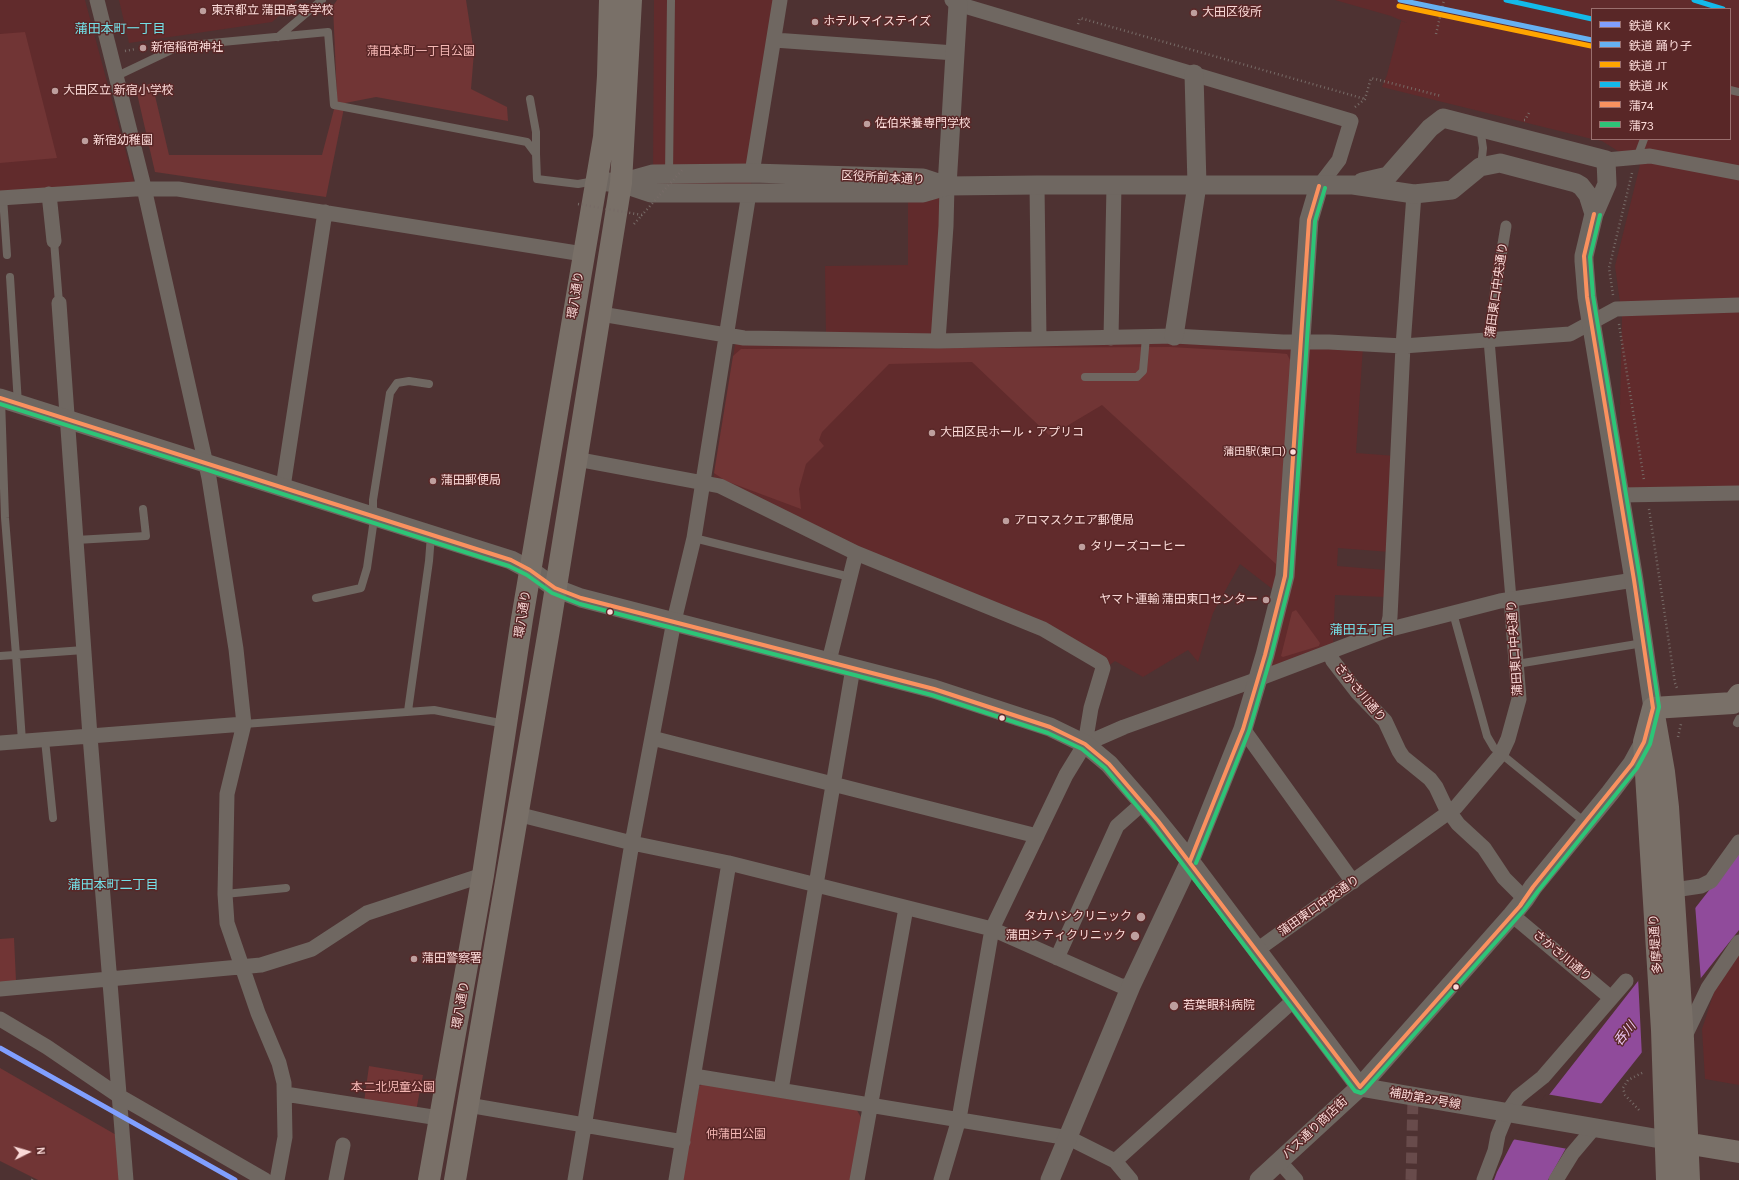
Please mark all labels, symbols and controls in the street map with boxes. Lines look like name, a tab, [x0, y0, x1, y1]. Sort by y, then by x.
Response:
place label: 東京都立 蒲田高等学校	[211, 4, 334, 18]
marker: 東京都立 蒲田高等学校	[198, 6, 208, 16]
place label: 大田区役所	[1202, 6, 1262, 20]
marker: 大田区役所	[1189, 8, 1199, 18]
legend	[1591, 8, 1731, 140]
place label: ホテルマイステイズ	[823, 15, 931, 29]
marker: ホテルマイステイズ	[810, 17, 820, 27]
text: 鉄道 KK	[1629, 19, 1670, 33]
district label: 蒲田本町一丁目	[75, 21, 165, 37]
text: 鉄道 踊り子	[1629, 39, 1692, 53]
place label: 新宿稲荷神社	[151, 41, 223, 55]
marker: 新宿稲荷神社	[138, 43, 148, 53]
park label: 蒲田本町一丁目公園	[367, 45, 475, 59]
text: 鉄道 JT	[1629, 59, 1667, 73]
text: 鉄道 JK	[1629, 79, 1668, 93]
place label: 大田区立 新宿小学校	[63, 84, 174, 98]
marker: 大田区立 新宿小学校	[50, 86, 60, 96]
text: 蒲74	[1629, 99, 1653, 113]
place label: 佐伯栄養専門学校	[875, 117, 971, 131]
marker: 佐伯栄養専門学校	[862, 119, 872, 129]
text: 蒲73	[1629, 119, 1654, 133]
place label: 新宿幼稚園	[93, 134, 153, 148]
marker: 新宿幼稚園	[80, 136, 90, 146]
street label: 区役所前本通り	[841, 169, 925, 187]
street label: 蒲田東口中央通り	[1483, 241, 1511, 339]
street label: 環八通り	[565, 270, 587, 320]
place label: 大田区民ホール・アプリコ	[940, 426, 1084, 440]
marker: 大田区民ホール・アプリコ	[927, 428, 937, 438]
place label: 蒲田駅(東口)	[1223, 445, 1286, 459]
marker: 蒲田駅(東口)	[1288, 447, 1298, 457]
place label: 蒲田郵便局	[441, 474, 501, 488]
marker: 蒲田郵便局	[428, 476, 438, 486]
place label: アロマスクエア郵便局	[1014, 514, 1134, 528]
marker: アロマスクエア郵便局	[1001, 516, 1011, 526]
place label: タリーズコーヒー	[1090, 540, 1186, 554]
marker: タリーズコーヒー	[1077, 542, 1087, 552]
street label: 環八通り	[512, 589, 534, 639]
place label: ヤマト運輸 蒲田東口センター	[1099, 593, 1258, 607]
marker: ヤマト運輸 蒲田東口センター	[1261, 595, 1271, 605]
street label: 蒲田東口中央通り	[1504, 600, 1526, 696]
unlabelled marker	[605, 607, 615, 617]
district label: 蒲田五丁目	[1330, 622, 1394, 638]
street label: さかさ川通り	[1331, 661, 1389, 725]
unlabelled marker	[997, 713, 1007, 723]
street label: 蒲田東口中央通り	[1276, 873, 1362, 939]
district label: 蒲田本町二丁目	[68, 877, 158, 893]
place label: タカハシクリニック	[1024, 910, 1132, 924]
marker: タカハシクリニック	[1135, 911, 1147, 923]
street label: 多摩堤通り	[1647, 914, 1665, 974]
street label: さかさ川通り	[1530, 927, 1594, 985]
place label: 蒲田シティクリニック	[1006, 929, 1126, 943]
marker: 蒲田シティクリニック	[1129, 930, 1141, 942]
place label: 蒲田警察署	[422, 952, 482, 966]
marker: 蒲田警察署	[409, 954, 419, 964]
street label: 環八通り	[450, 980, 472, 1030]
unlabelled marker	[1451, 982, 1461, 992]
place label: 若葉眼科病院	[1183, 999, 1255, 1013]
marker: 若葉眼科病院	[1168, 1000, 1180, 1012]
water label: 呑川	[1611, 1019, 1639, 1049]
park label: 本二北児童公園	[351, 1081, 435, 1095]
street label: 補助第27号線	[1388, 1086, 1462, 1112]
street label: バス通り商店街	[1279, 1094, 1351, 1162]
park label: 仲蒲田公園	[706, 1128, 766, 1142]
north arrow	[8, 1132, 48, 1172]
text: N	[34, 1146, 47, 1155]

